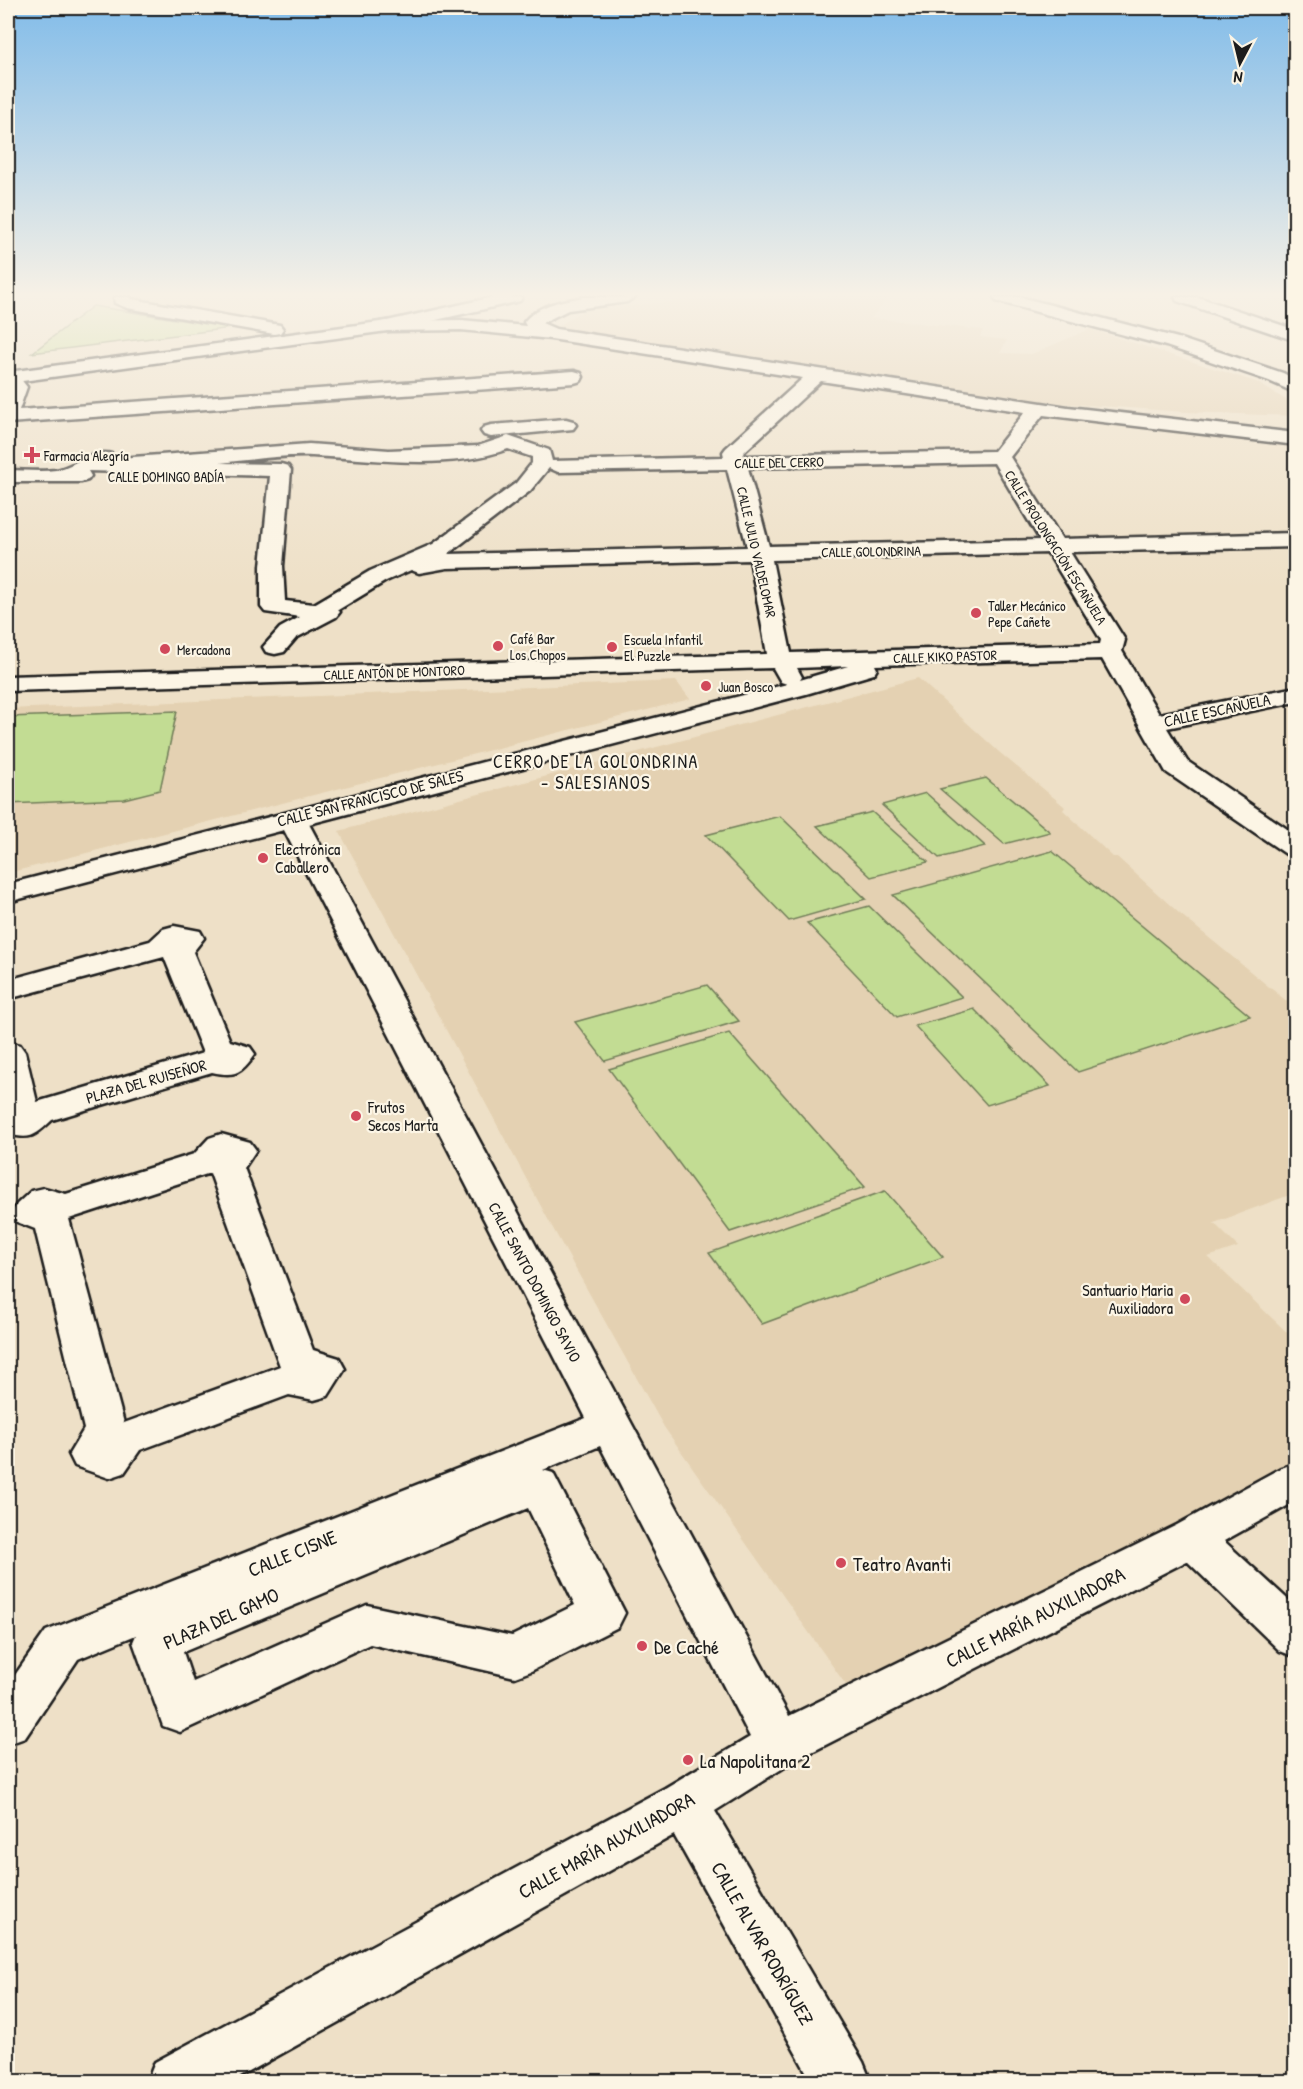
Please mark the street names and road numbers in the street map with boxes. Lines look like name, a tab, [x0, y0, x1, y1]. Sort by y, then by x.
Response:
street label: CALLE DEL CERRO	[734, 452, 824, 472]
street label: CALLE PROLONGACIÓN ESCAÑUELA	[1000, 466, 1112, 628]
street label: CALLE DOMINGO BADÍA	[108, 467, 224, 486]
street label: CALLE JULIO VALDELOMAR	[733, 485, 781, 619]
street label: CALLE GOLONDRINA	[821, 541, 921, 561]
street label: CALLE KIKO PASTOR	[893, 645, 997, 667]
street label: CALLE ANTÓN DE MONTORO	[323, 660, 465, 684]
street label: CALLE ESCAÑUELA	[1162, 688, 1272, 732]
street label: CALLE SAN FRANCISCO DE SALES	[275, 764, 466, 832]
street label: PLAZA DEL RUISEÑOR	[83, 1053, 209, 1109]
street label: CALLE SANTO DOMINGO SAVIO	[483, 1198, 587, 1366]
street label: CALLE CISNE	[244, 1523, 340, 1583]
street label: CALLE MARÍA AUXILIADORA	[941, 1560, 1129, 1674]
street label: PLAZA DEL GAMO	[159, 1580, 283, 1656]
street label: CALLE MARÍA AUXILIADORA	[513, 1785, 699, 1905]
street label: CALLE ALVAR RODRÍGUEZ	[705, 1857, 821, 2029]

